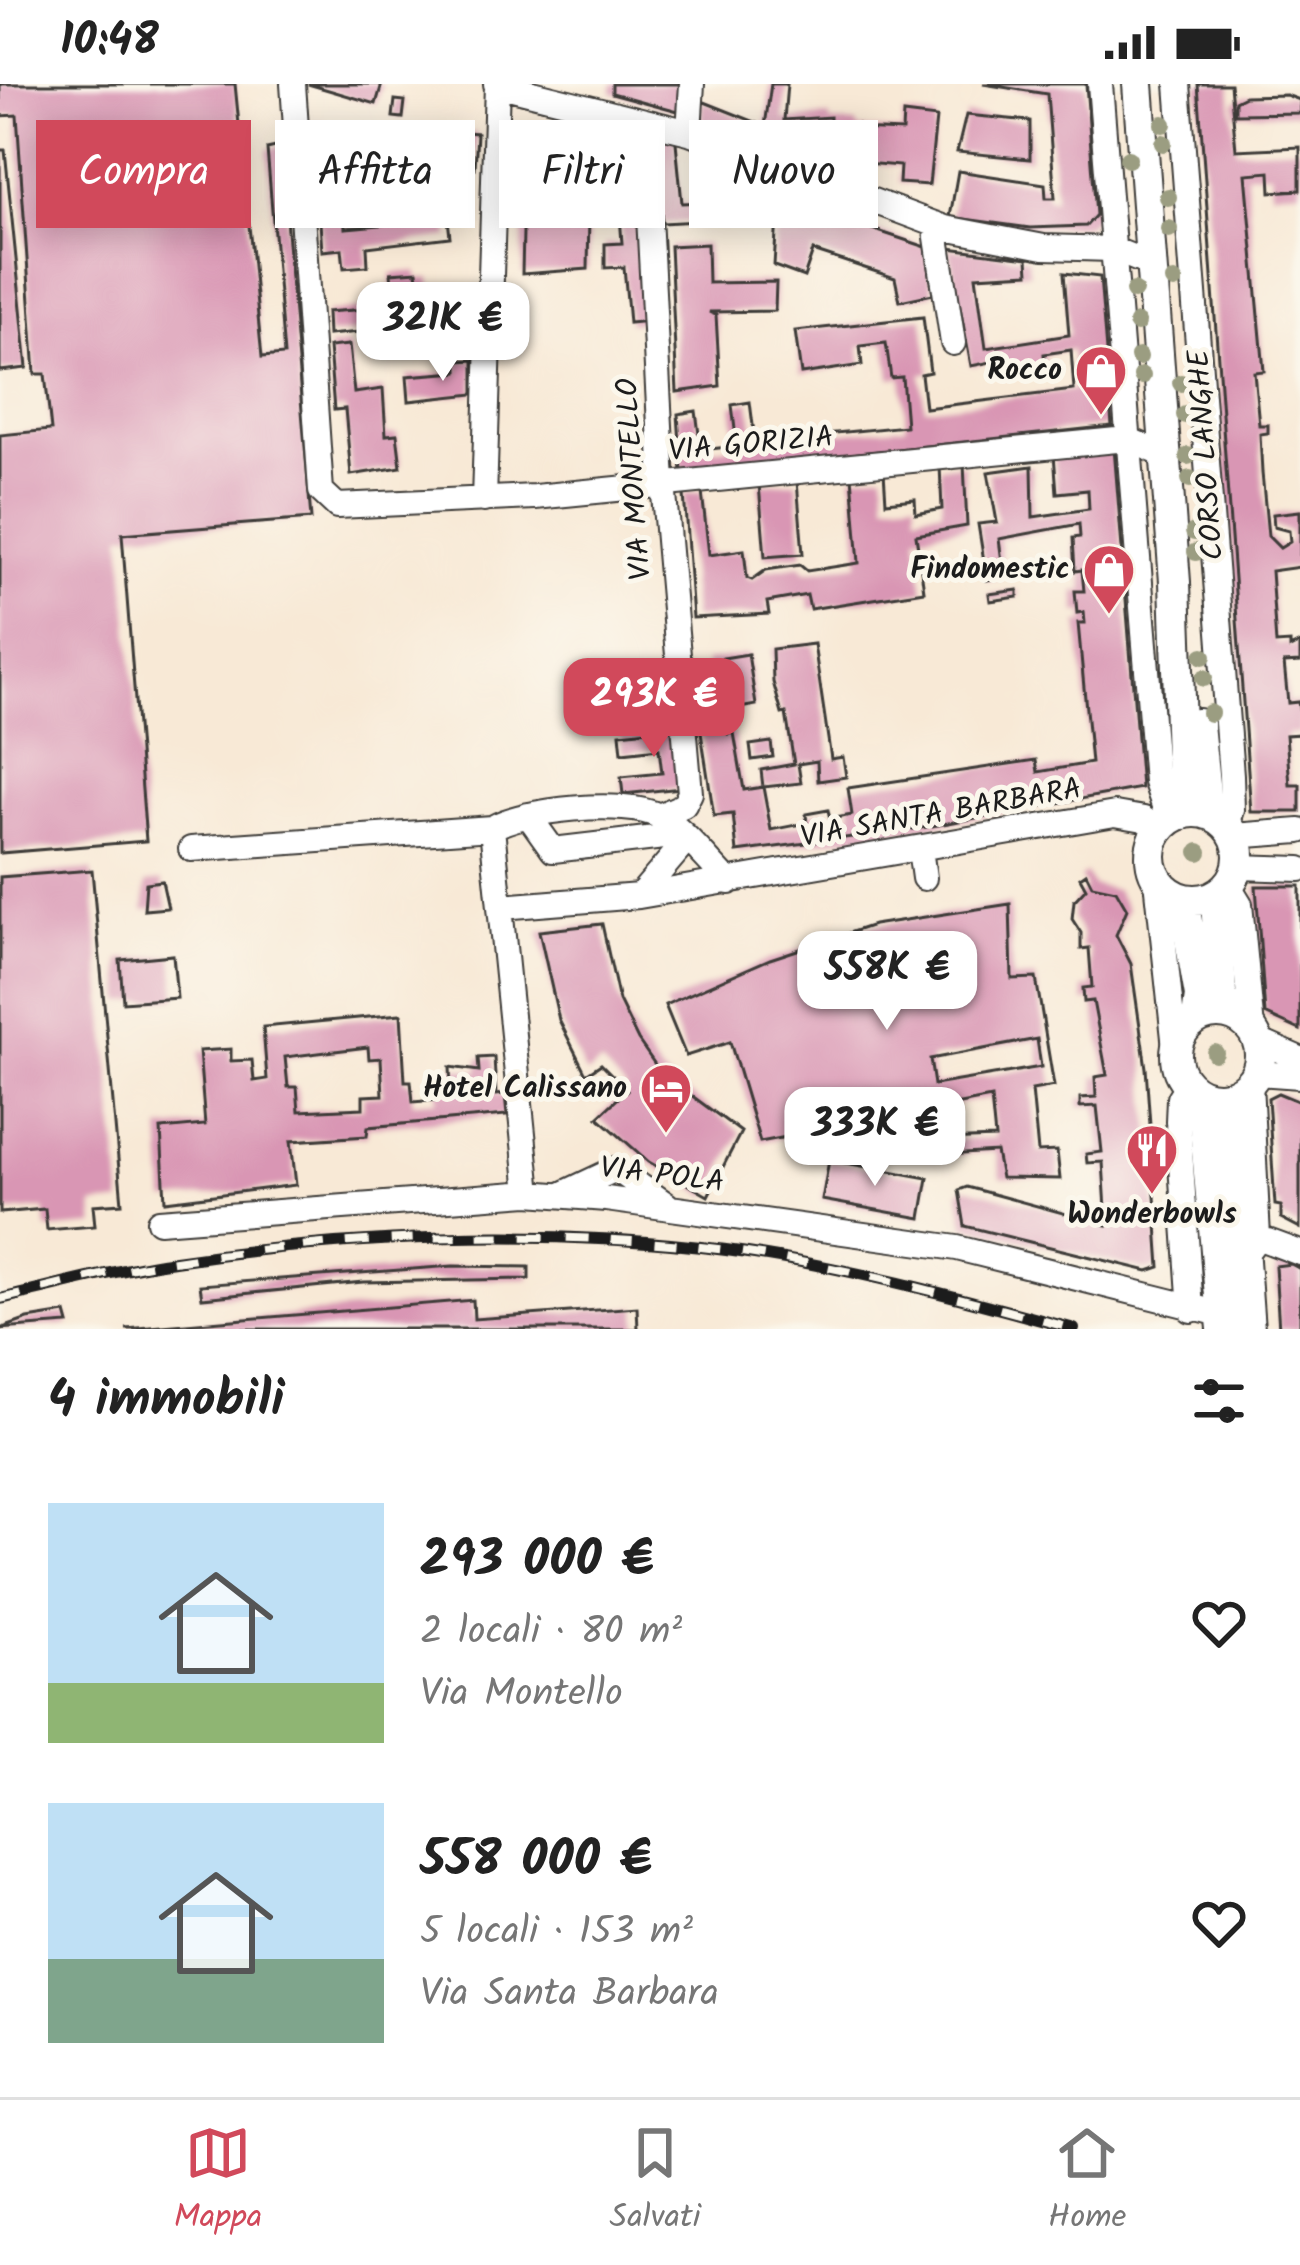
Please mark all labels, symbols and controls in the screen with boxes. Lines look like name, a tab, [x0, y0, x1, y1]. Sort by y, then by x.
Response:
text: 10:48	[60, 6, 159, 78]
chip: Compra	[36, 120, 251, 228]
chip: Affitta	[275, 120, 475, 228]
chip: Filtri	[499, 120, 665, 228]
chip: Nuovo	[689, 120, 878, 228]
pin: 321K €	[345, 282, 541, 384]
text: 321K €	[383, 290, 503, 352]
shop icon: Rocco	[1073, 343, 1129, 417]
place label: Rocco	[987, 347, 1062, 395]
street label: CORSO LANGHE	[1176, 347, 1238, 562]
street label: VIA MONTELLO	[604, 376, 666, 582]
street label: VIA GORIZIA	[667, 414, 835, 476]
shop icon: Findomestic	[1081, 542, 1137, 616]
place label: Findomestic	[910, 546, 1070, 594]
pin: 293K €	[556, 658, 752, 760]
text: 293K €	[590, 666, 718, 728]
street label: VIA SANTA BARBARA	[797, 766, 1085, 862]
pin: 558K €	[789, 931, 985, 1033]
text: 558K €	[824, 939, 950, 1001]
hotel icon: Hotel Calissano	[638, 1061, 694, 1135]
place label: Hotel Calissano	[423, 1065, 627, 1113]
pin: 333K €	[777, 1087, 973, 1189]
text: 333K €	[811, 1095, 939, 1157]
restaurant icon: Wonderbowls	[1124, 1122, 1180, 1196]
street label: VIA POLA	[597, 1145, 727, 1207]
place label: Wonderbowls	[1067, 1191, 1237, 1239]
text: 4 immobili	[48, 1361, 285, 1442]
icon: filters	[1186, 1368, 1252, 1434]
text: 293 000 €	[420, 1521, 654, 1602]
icon: home	[144, 1551, 288, 1695]
icon: heart	[1186, 1590, 1252, 1656]
text: 2 locali · 80 m²	[420, 1602, 682, 1664]
text: Via Montello	[420, 1664, 623, 1726]
text: 558 000 €	[420, 1821, 652, 1902]
icon: home	[144, 1851, 288, 1995]
icon: heart	[1186, 1890, 1252, 1956]
text: 5 locali · 153 m²	[420, 1902, 693, 1964]
text: Via Santa Barbara	[420, 1964, 719, 2026]
tab: Mappa	[174, 2120, 262, 2245]
tab: Salvati	[610, 2120, 701, 2245]
tab: Home	[1048, 2120, 1126, 2245]

